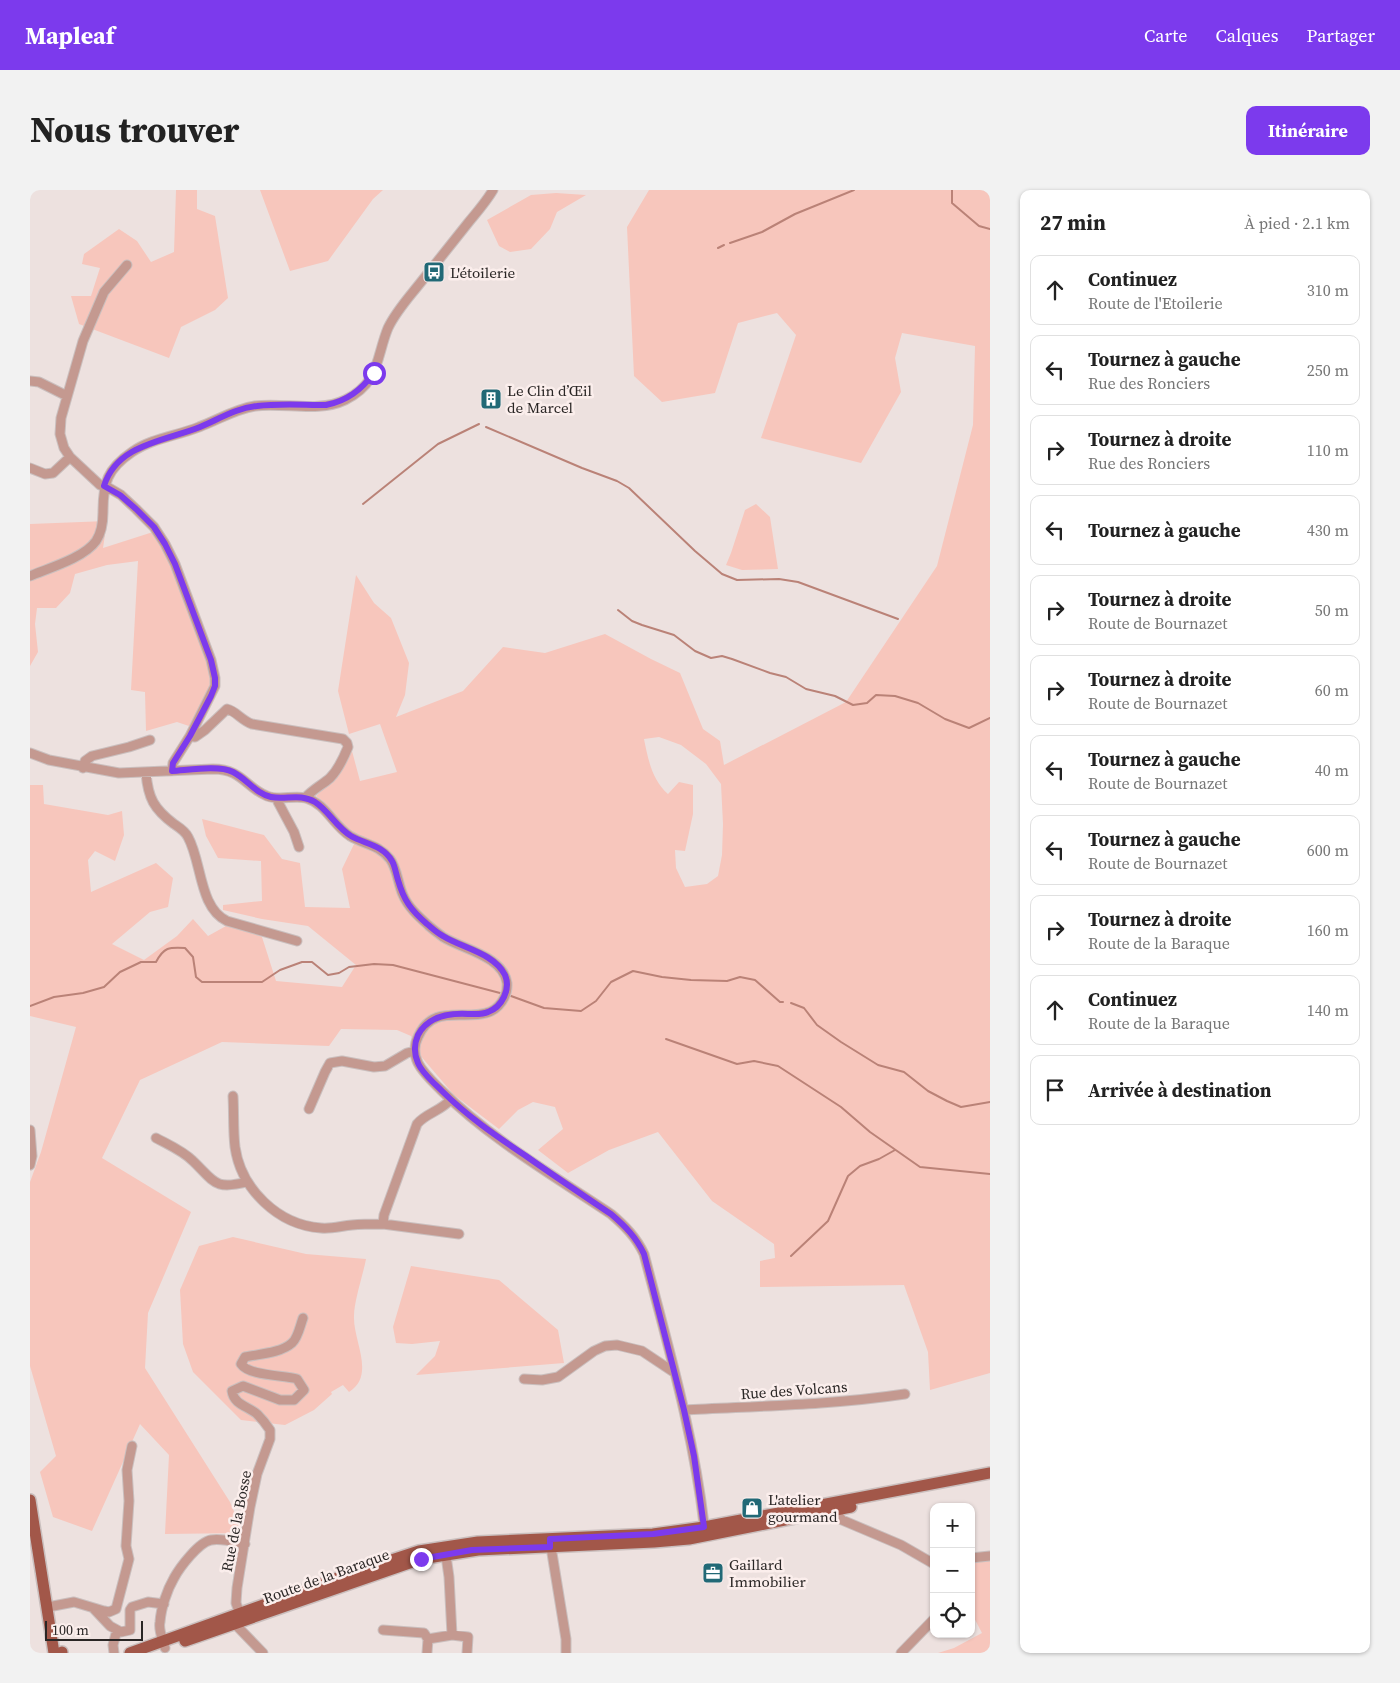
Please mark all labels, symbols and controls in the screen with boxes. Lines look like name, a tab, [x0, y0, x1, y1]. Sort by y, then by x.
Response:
text: Mapleaf	[25, 19, 115, 52]
text: Carte	[1144, 23, 1187, 48]
text: Calques	[1215, 23, 1279, 48]
text: Partager	[1307, 23, 1375, 48]
text: Nous trouver	[30, 106, 239, 154]
button: Itinéraire	[1246, 106, 1370, 155]
text: 27 min	[1040, 208, 1106, 237]
text: À pied · 2.1 km	[1244, 212, 1350, 234]
bus stop icon: L'étoilerie	[422, 260, 446, 284]
place label: L'étoilerie	[450, 262, 516, 283]
text: Continuez	[1088, 266, 1177, 292]
icon: ahead	[1041, 276, 1069, 304]
text: 310 m	[1307, 279, 1349, 301]
text: Route de l'Etoilerie	[1088, 292, 1223, 314]
text: Tournez à gauche	[1088, 346, 1241, 372]
icon: left	[1041, 356, 1069, 384]
text: 250 m	[1307, 359, 1349, 381]
route start	[363, 362, 386, 385]
text: Rue des Ronciers	[1088, 372, 1210, 394]
place label: Le Clin d’Œil de Marcel	[507, 380, 592, 418]
building icon: Le Clin d’Œil de Marcel	[479, 387, 503, 411]
text: Tournez à droite	[1088, 426, 1231, 452]
icon: right	[1041, 436, 1069, 464]
text: 110 m	[1307, 439, 1349, 461]
text: Rue des Ronciers	[1088, 452, 1210, 474]
icon: left	[1041, 516, 1069, 544]
text: Tournez à gauche	[1088, 517, 1241, 543]
text: 430 m	[1307, 519, 1349, 541]
text: Tournez à droite	[1088, 586, 1231, 612]
icon: right	[1041, 596, 1069, 624]
text: 50 m	[1315, 599, 1349, 621]
text: Route de Bournazet	[1088, 612, 1228, 634]
text: Tournez à droite	[1088, 666, 1231, 692]
icon: right	[1041, 676, 1069, 704]
text: 60 m	[1315, 679, 1349, 701]
text: Route de Bournazet	[1088, 692, 1228, 714]
text: Tournez à gauche	[1088, 746, 1241, 772]
icon: left	[1041, 756, 1069, 784]
text: 40 m	[1315, 759, 1349, 781]
text: Route de Bournazet	[1088, 772, 1228, 794]
text: Tournez à gauche	[1088, 826, 1241, 852]
icon: left	[1041, 836, 1069, 864]
text: 600 m	[1307, 839, 1349, 861]
text: Route de Bournazet	[1088, 852, 1228, 874]
text: Tournez à droite	[1088, 906, 1231, 932]
icon: right	[1041, 916, 1069, 944]
text: 160 m	[1307, 919, 1349, 941]
text: Route de la Baraque	[1088, 932, 1230, 954]
text: Continuez	[1088, 986, 1177, 1012]
icon: ahead	[1041, 996, 1069, 1024]
text: 140 m	[1307, 999, 1349, 1021]
text: Route de la Baraque	[1088, 1012, 1230, 1034]
icon: arrive	[1041, 1076, 1069, 1104]
text: Arrivée à destination	[1088, 1077, 1271, 1103]
street label: Rue des Volcans	[740, 1376, 848, 1404]
street label: Rue de la Bosse	[216, 1468, 256, 1573]
place label: L'atelier gourmand	[768, 1489, 838, 1527]
shop icon: L'atelier gourmand	[740, 1496, 764, 1520]
map controls	[930, 1503, 975, 1638]
button: +	[930, 1503, 975, 1548]
street label: Route de la Baraque	[260, 1543, 392, 1609]
route end	[410, 1548, 433, 1571]
button: −	[930, 1548, 975, 1593]
place label: Gaillard Immobilier	[729, 1554, 806, 1592]
office icon: Gaillard Immobilier	[701, 1561, 725, 1585]
button: locate	[930, 1593, 975, 1638]
scale bar	[45, 1618, 142, 1641]
text: 100 m	[52, 1620, 89, 1640]

